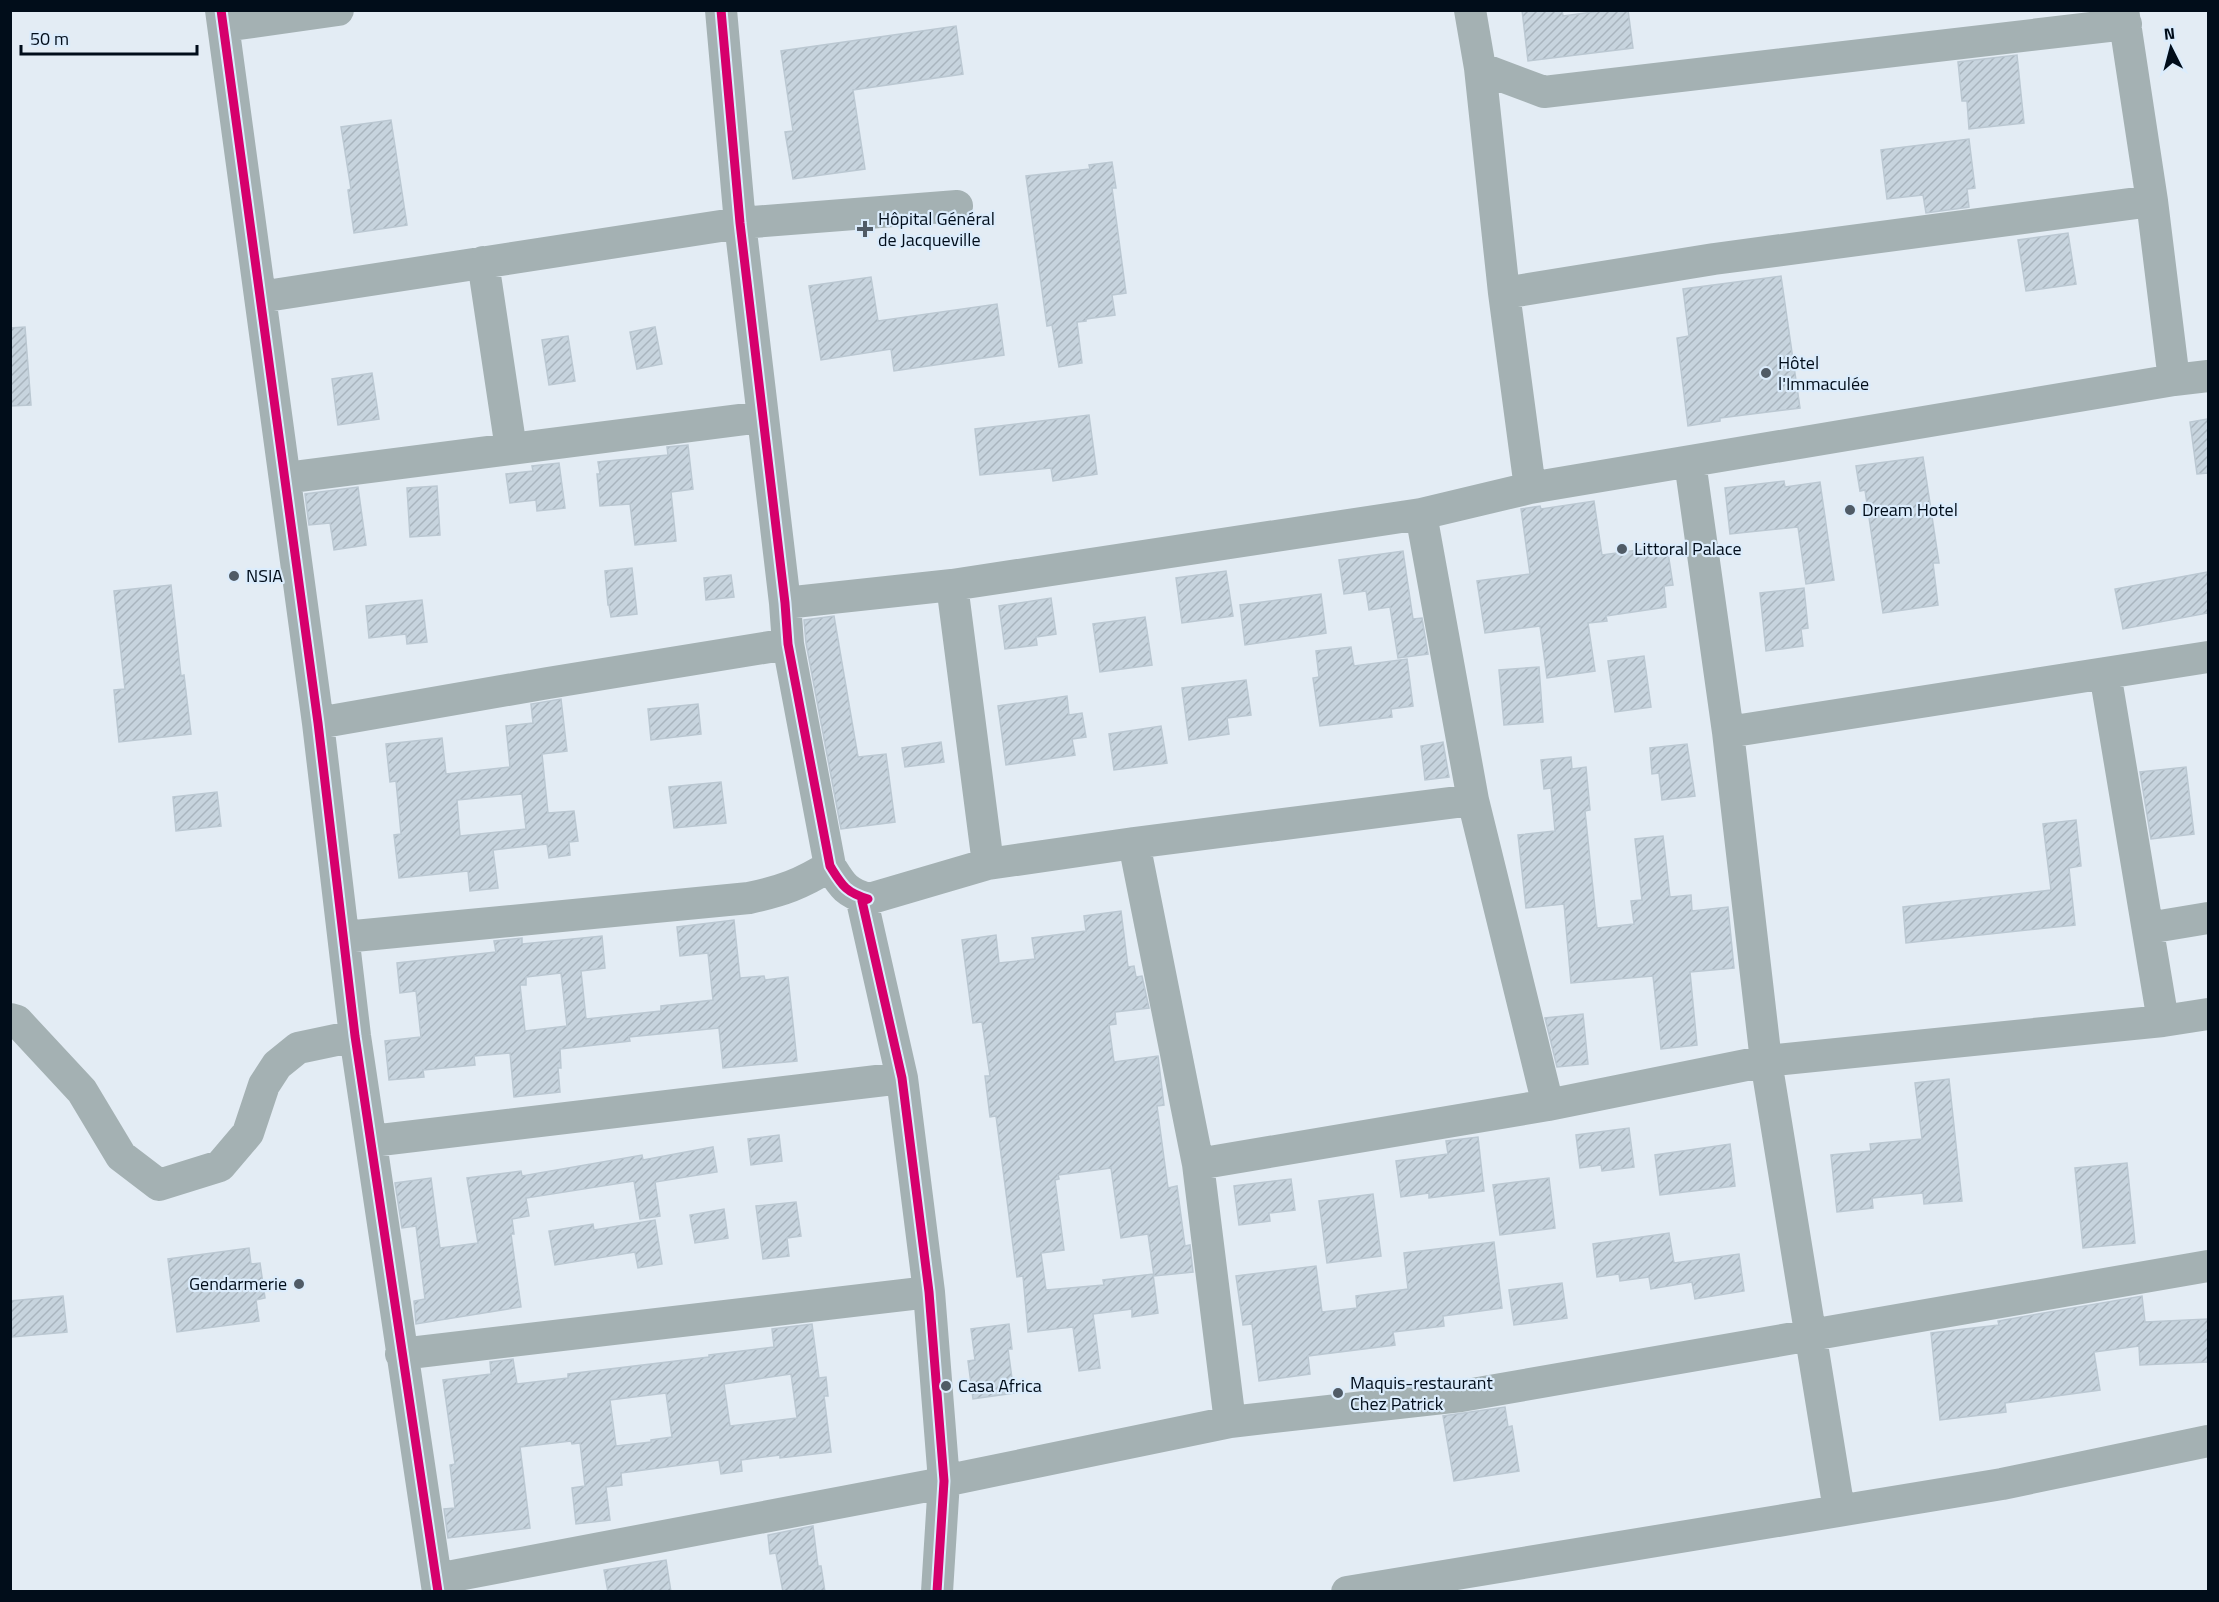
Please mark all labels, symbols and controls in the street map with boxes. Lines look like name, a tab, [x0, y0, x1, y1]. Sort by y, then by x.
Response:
scale bar	[21, 18, 196, 56]
north arrow	[2141, 18, 2201, 78]
text: N	[2163, 21, 2176, 46]
text: 50 m	[30, 25, 69, 52]
place label: Hôpital Général de Jacqueville	[878, 205, 995, 253]
marker: Hôpital Général de Jacqueville	[856, 220, 874, 238]
place label: Hôtel l'Immaculée	[1778, 349, 1869, 397]
marker: Hôtel l'Immaculée	[1759, 366, 1773, 380]
place label: Dream Hotel	[1862, 496, 1958, 523]
marker: Dream Hotel	[1843, 503, 1857, 517]
place label: Littoral Palace	[1634, 535, 1742, 562]
marker: Littoral Palace	[1615, 542, 1629, 556]
place label: NSIA	[246, 562, 283, 589]
marker: NSIA	[227, 569, 241, 583]
place label: Gendarmerie	[189, 1270, 287, 1297]
marker: Gendarmerie	[292, 1277, 306, 1291]
place label: Maquis-restaurant Chez Patrick	[1350, 1369, 1493, 1417]
place label: Casa Africa	[958, 1372, 1042, 1399]
marker: Casa Africa	[939, 1379, 953, 1393]
marker: Maquis-restaurant Chez Patrick	[1331, 1386, 1345, 1400]

